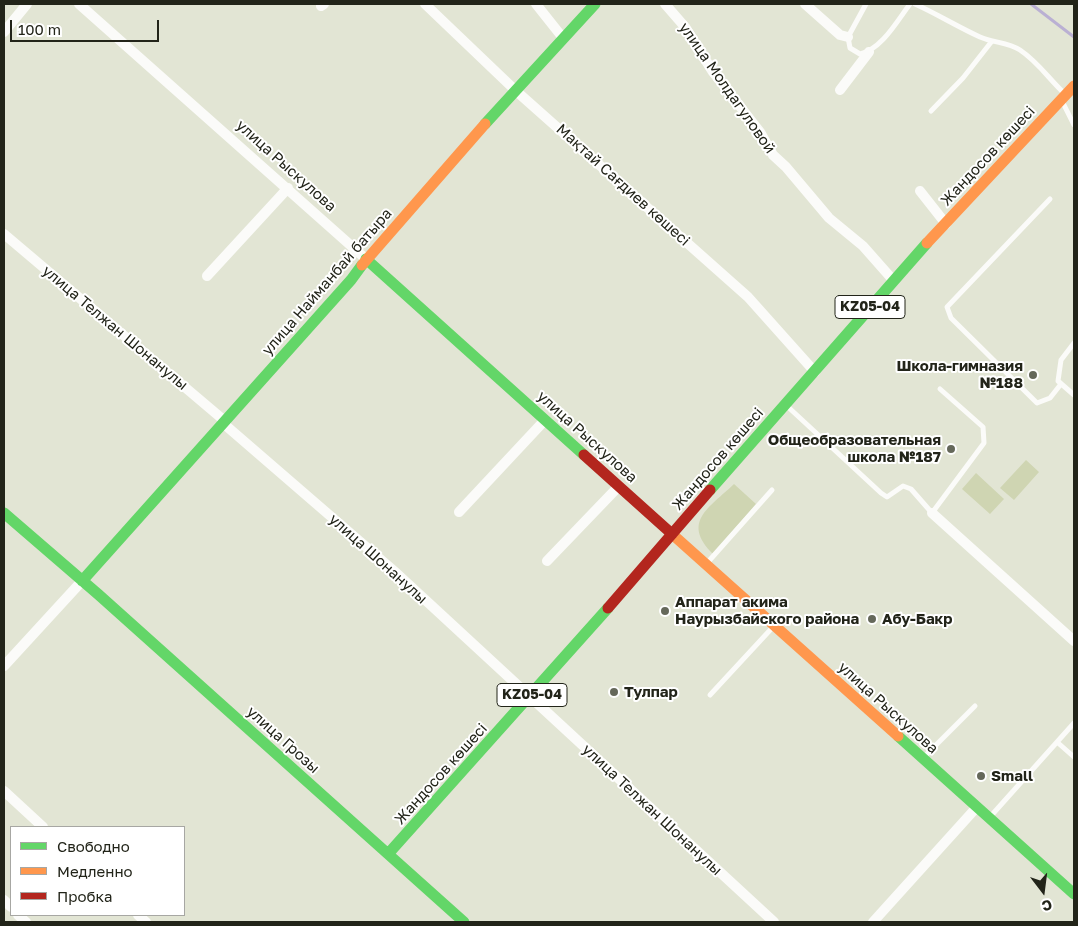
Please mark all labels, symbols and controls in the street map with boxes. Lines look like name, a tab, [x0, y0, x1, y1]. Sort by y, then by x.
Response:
scale bar	[12, 10, 161, 42]
street label: улица Молдагуловой	[675, 19, 779, 157]
text: 100 m	[18, 20, 61, 38]
street label: Жандосов көшесі	[937, 102, 1039, 210]
street label: улица Рыскулова	[232, 116, 340, 216]
street label: Мақтай Сағдиев көшесі	[552, 120, 694, 250]
street label: улица Найманбай батыра	[258, 205, 396, 359]
street label: улица Телжан Шонанулы	[39, 262, 191, 394]
road number: KZ05-04	[835, 296, 905, 318]
place label: Школа-гимназия №188	[896, 357, 1023, 392]
marker: Школа-гимназия №188	[1027, 369, 1039, 381]
street label: улица Рыскулова	[533, 387, 641, 487]
street label: Жандосов көшесі	[669, 404, 767, 514]
place label: Общеобразовательная школа №187	[768, 431, 941, 466]
marker: Общеобразовательная школа №187	[945, 443, 957, 455]
street label: улица Шонанулы	[325, 510, 431, 608]
place label: Аппарат акима Наурызбайского района	[675, 593, 859, 628]
marker: Аппарат акима Наурызбайского района	[659, 605, 671, 617]
place label: Абу-Бакр	[882, 610, 953, 628]
marker: Абу-Бакр	[866, 613, 878, 625]
street label: улица Рыскулова	[834, 658, 942, 758]
place label: Тулпар	[624, 683, 678, 701]
road number: KZ05-04	[497, 684, 567, 706]
marker: Тулпар	[608, 686, 620, 698]
street label: улица Грозы	[243, 703, 323, 777]
street label: Жандосов көшесі	[391, 720, 491, 828]
street label: улица Телжан Шонанулы	[578, 741, 726, 879]
place label: Small	[991, 767, 1033, 785]
marker: Small	[975, 770, 987, 782]
legend	[10, 826, 185, 916]
text: Свободно	[57, 837, 130, 855]
text: Медленно	[57, 862, 133, 880]
north arrow	[1018, 866, 1068, 916]
text: Пробка	[57, 887, 112, 905]
text: С	[1040, 896, 1054, 915]

